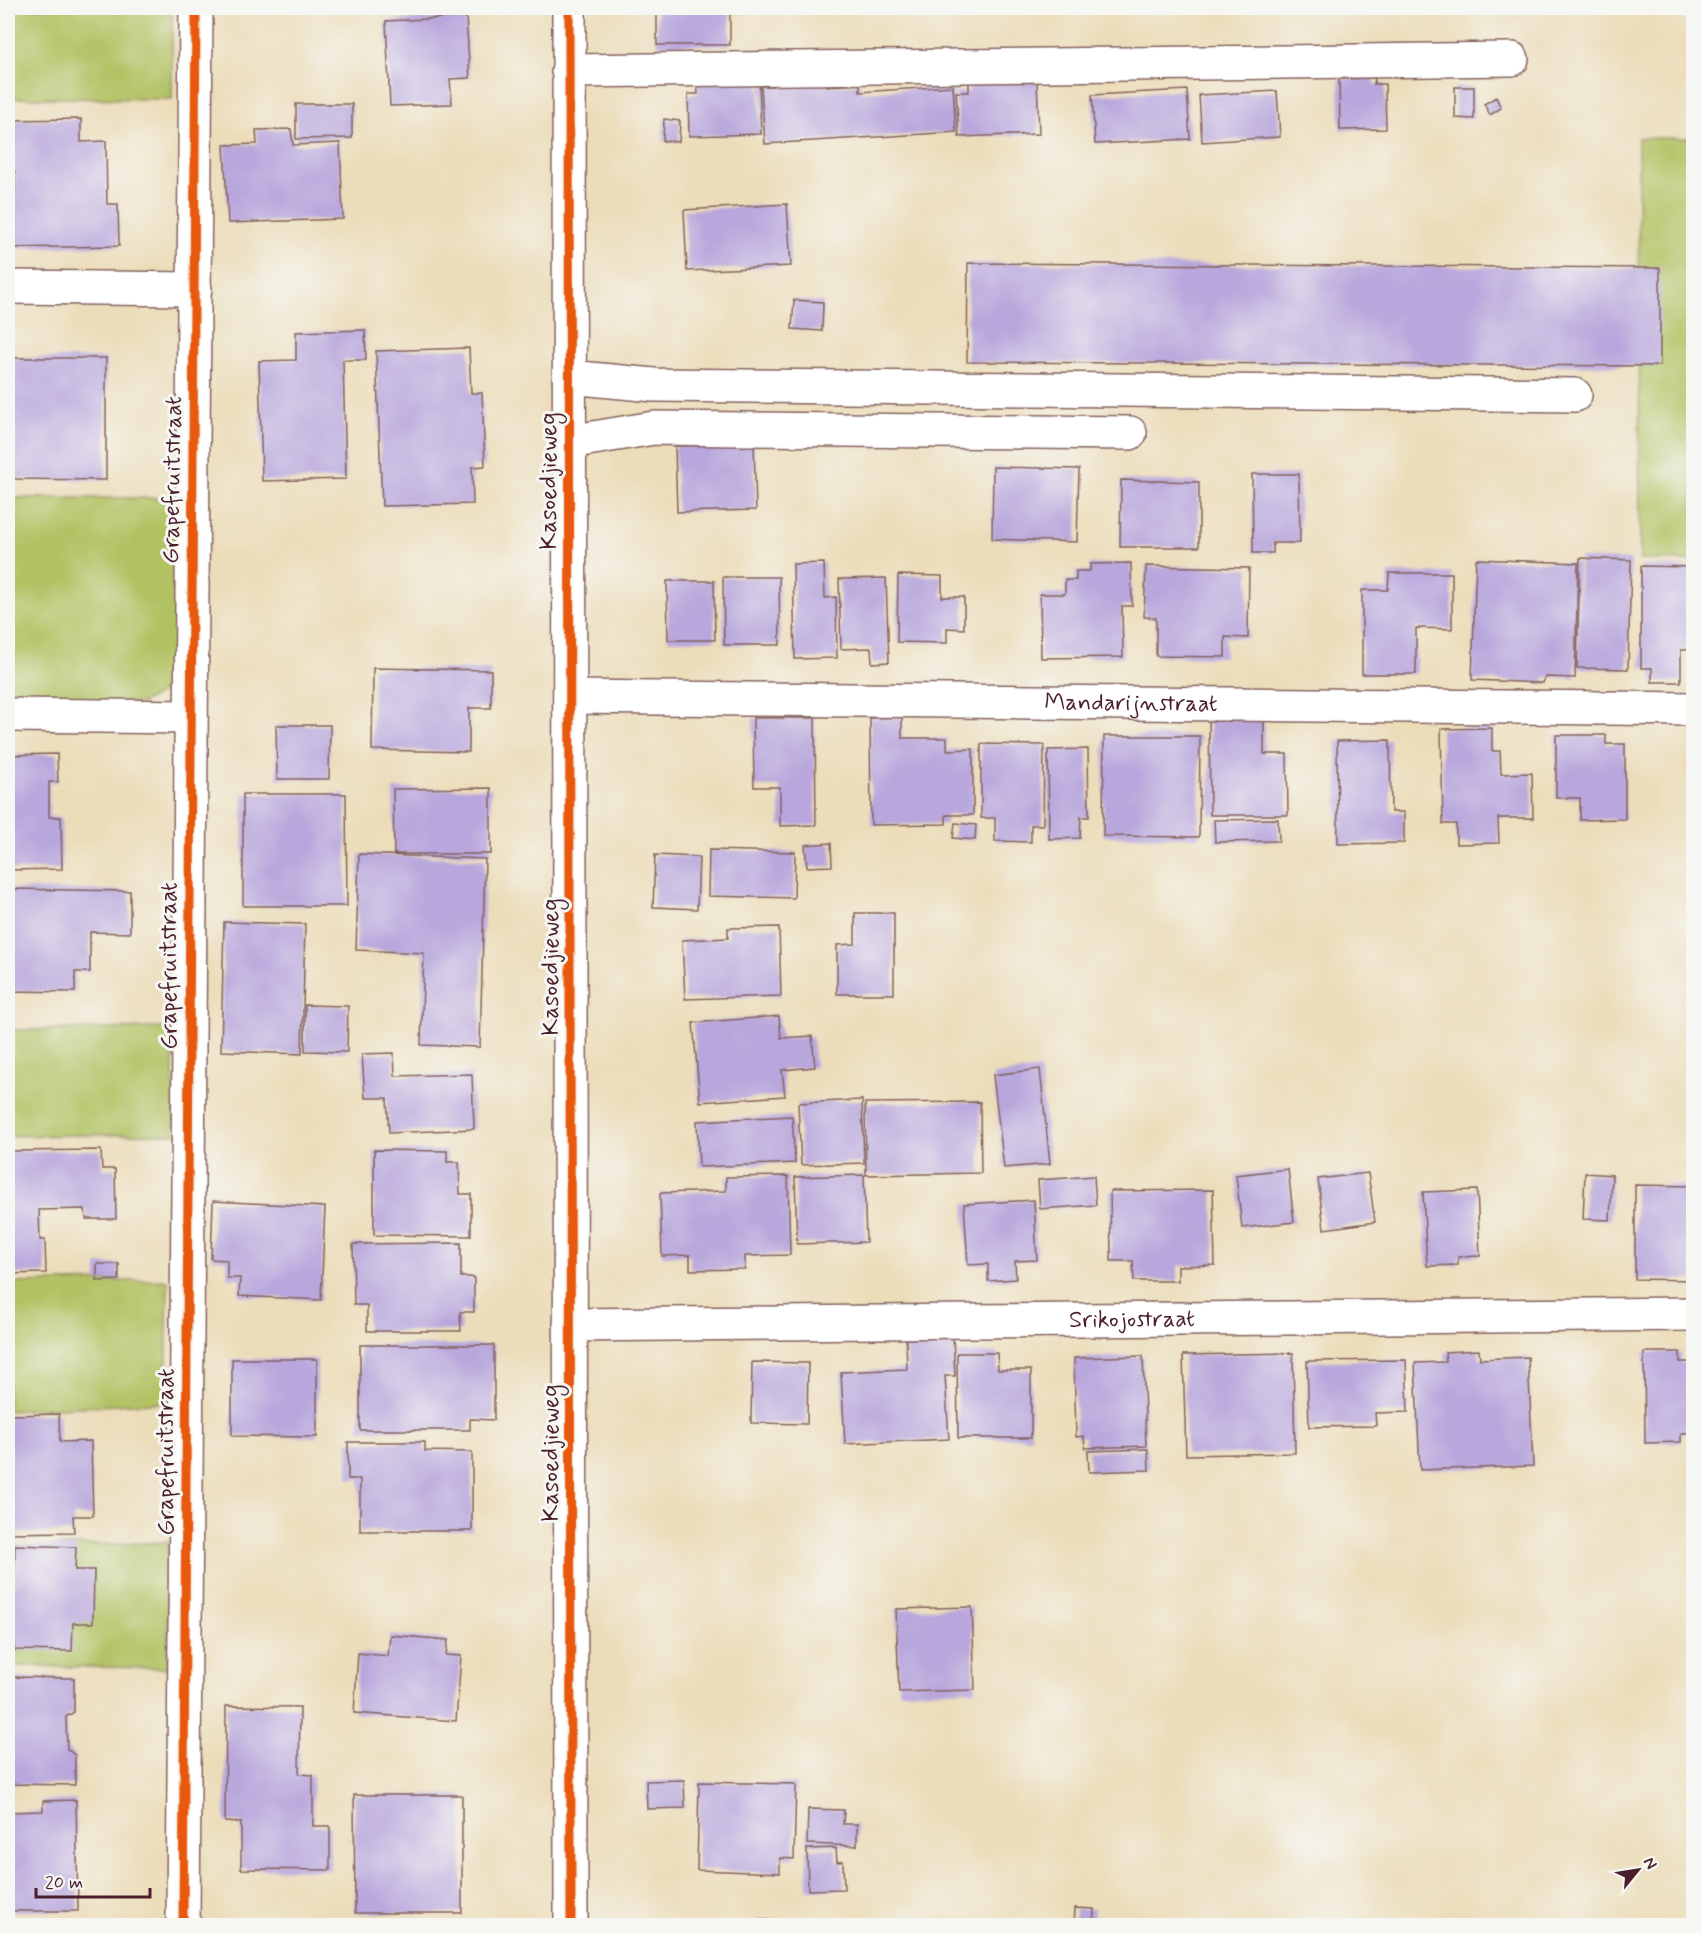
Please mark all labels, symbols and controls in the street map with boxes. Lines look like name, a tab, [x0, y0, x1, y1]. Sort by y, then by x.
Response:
street label: Grapefruitstraat	[156, 396, 190, 564]
street label: Kasoedjieweg	[534, 412, 567, 550]
street label: Mandarijnstraat	[1044, 687, 1218, 719]
street label: Grapefruitstraat	[154, 882, 185, 1050]
street label: Kasoedjieweg	[536, 898, 569, 1036]
street label: Srikojostraat	[1069, 1303, 1195, 1336]
street label: Grapefruitstraat	[151, 1368, 182, 1536]
street label: Kasoedjieweg	[536, 1384, 569, 1522]
north arrow	[1608, 1840, 1668, 1900]
text: N	[1638, 1853, 1661, 1873]
scale bar	[36, 1861, 150, 1899]
text: 20 m	[45, 1871, 83, 1895]

